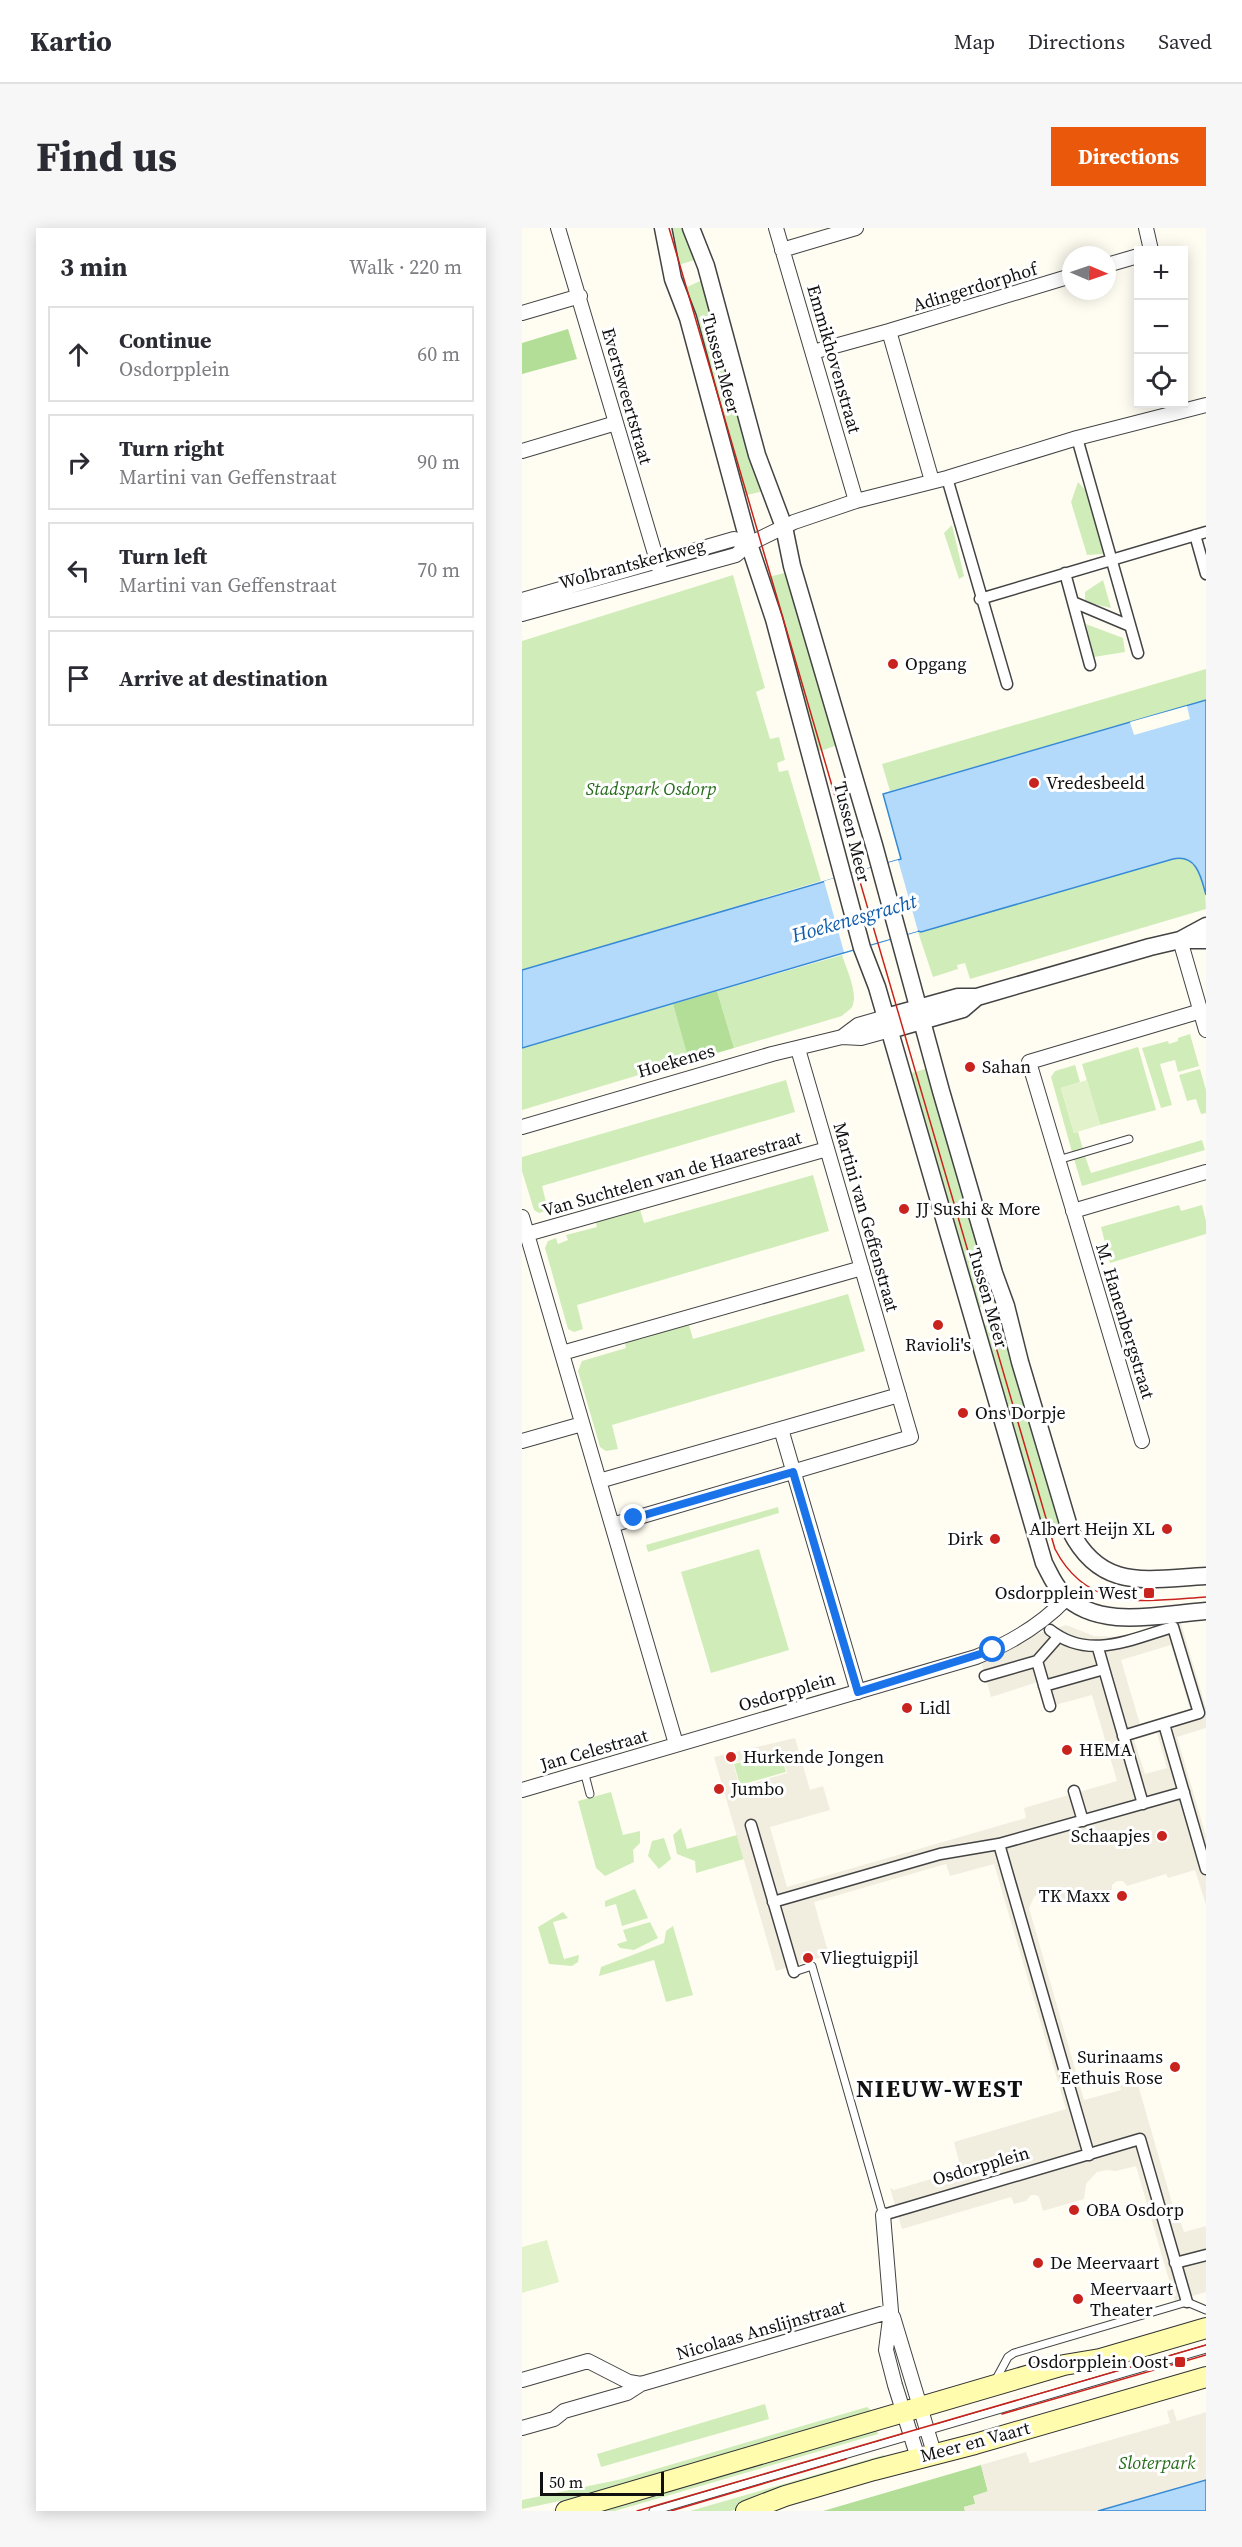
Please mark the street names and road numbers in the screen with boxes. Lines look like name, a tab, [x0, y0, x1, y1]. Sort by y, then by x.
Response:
street label: Adingerdorphof	[910, 255, 1042, 317]
street label: Emmikhovenstraat	[801, 282, 868, 436]
street label: Tussen Meer	[696, 311, 747, 417]
street label: Evertsweertstraat	[596, 325, 659, 467]
street label: Wolbrantskerkweg	[556, 532, 708, 595]
street label: Tussen Meer	[828, 779, 877, 885]
street label: Hoekenes	[634, 1038, 718, 1083]
street label: Martini van Geffenstraat	[827, 1119, 906, 1315]
street label: Van Suchtelen van de Haarestraat	[539, 1124, 804, 1223]
street label: M. Hanenbergstraat	[1090, 1240, 1161, 1402]
street label: Tussen Meer	[962, 1245, 1015, 1351]
street label: Osdorpplein	[736, 1666, 838, 1717]
street label: Jan Celestraat	[536, 1722, 651, 1777]
street label: Osdorpplein	[930, 2140, 1032, 2191]
street label: Nicolaas Anslijnstraat	[673, 2293, 849, 2366]
street label: Meer en Vaart	[917, 2415, 1033, 2468]

